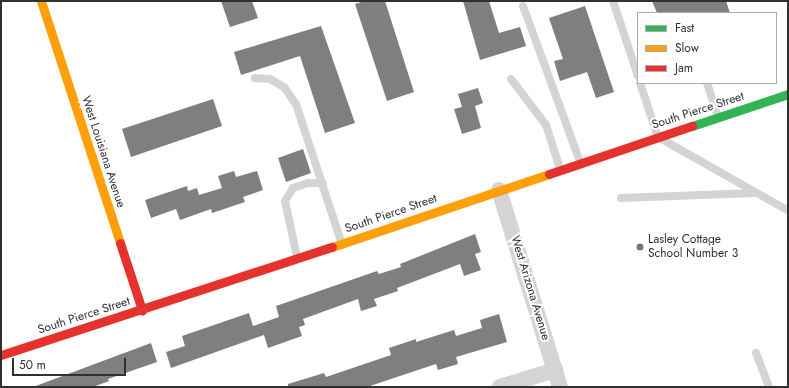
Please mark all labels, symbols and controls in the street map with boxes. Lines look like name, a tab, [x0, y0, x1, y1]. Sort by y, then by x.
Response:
legend	[637, 12, 777, 84]
text: Fast	[675, 19, 694, 37]
text: Slow	[675, 39, 699, 57]
text: Jam	[675, 59, 693, 77]
street label: South Pierce Street	[650, 89, 746, 133]
street label: West Louisiana Avenue	[78, 94, 128, 210]
street label: South Pierce Street	[343, 192, 439, 236]
place label: Lasley Cottage School Number 3	[648, 233, 738, 261]
street label: West Arizona Avenue	[507, 234, 553, 342]
marker: Lasley Cottage School Number 3	[635, 242, 645, 252]
street label: South Pierce Street	[36, 294, 132, 338]
scale bar	[14, 350, 128, 376]
text: 50 m	[19, 356, 46, 374]

